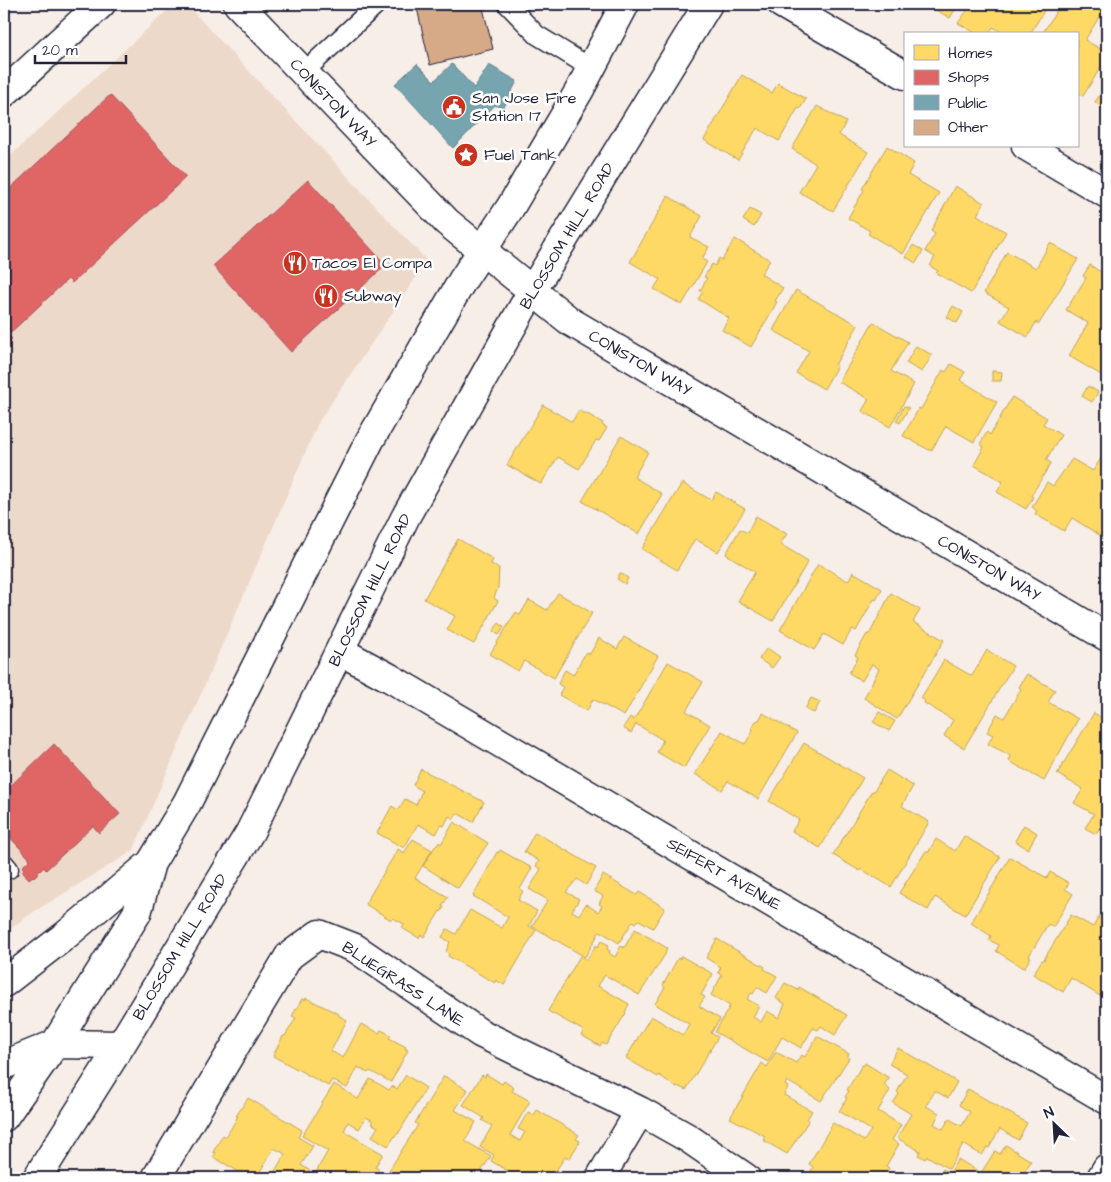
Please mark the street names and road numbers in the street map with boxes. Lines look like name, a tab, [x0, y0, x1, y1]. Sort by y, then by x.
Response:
street label: CONISTON WAY	[285, 54, 381, 153]
street label: BLOSSOM HILL ROAD	[514, 159, 620, 313]
street label: CONISTON WAY	[584, 325, 696, 402]
street label: BLOSSOM HILL ROAD	[323, 510, 417, 670]
street label: CONISTON WAY	[933, 530, 1045, 607]
street label: SEIFERT AVENUE	[663, 832, 786, 916]
street label: BLOSSOM HILL ROAD	[127, 870, 233, 1024]
street label: BLUEGRASS LANE	[338, 936, 469, 1032]

